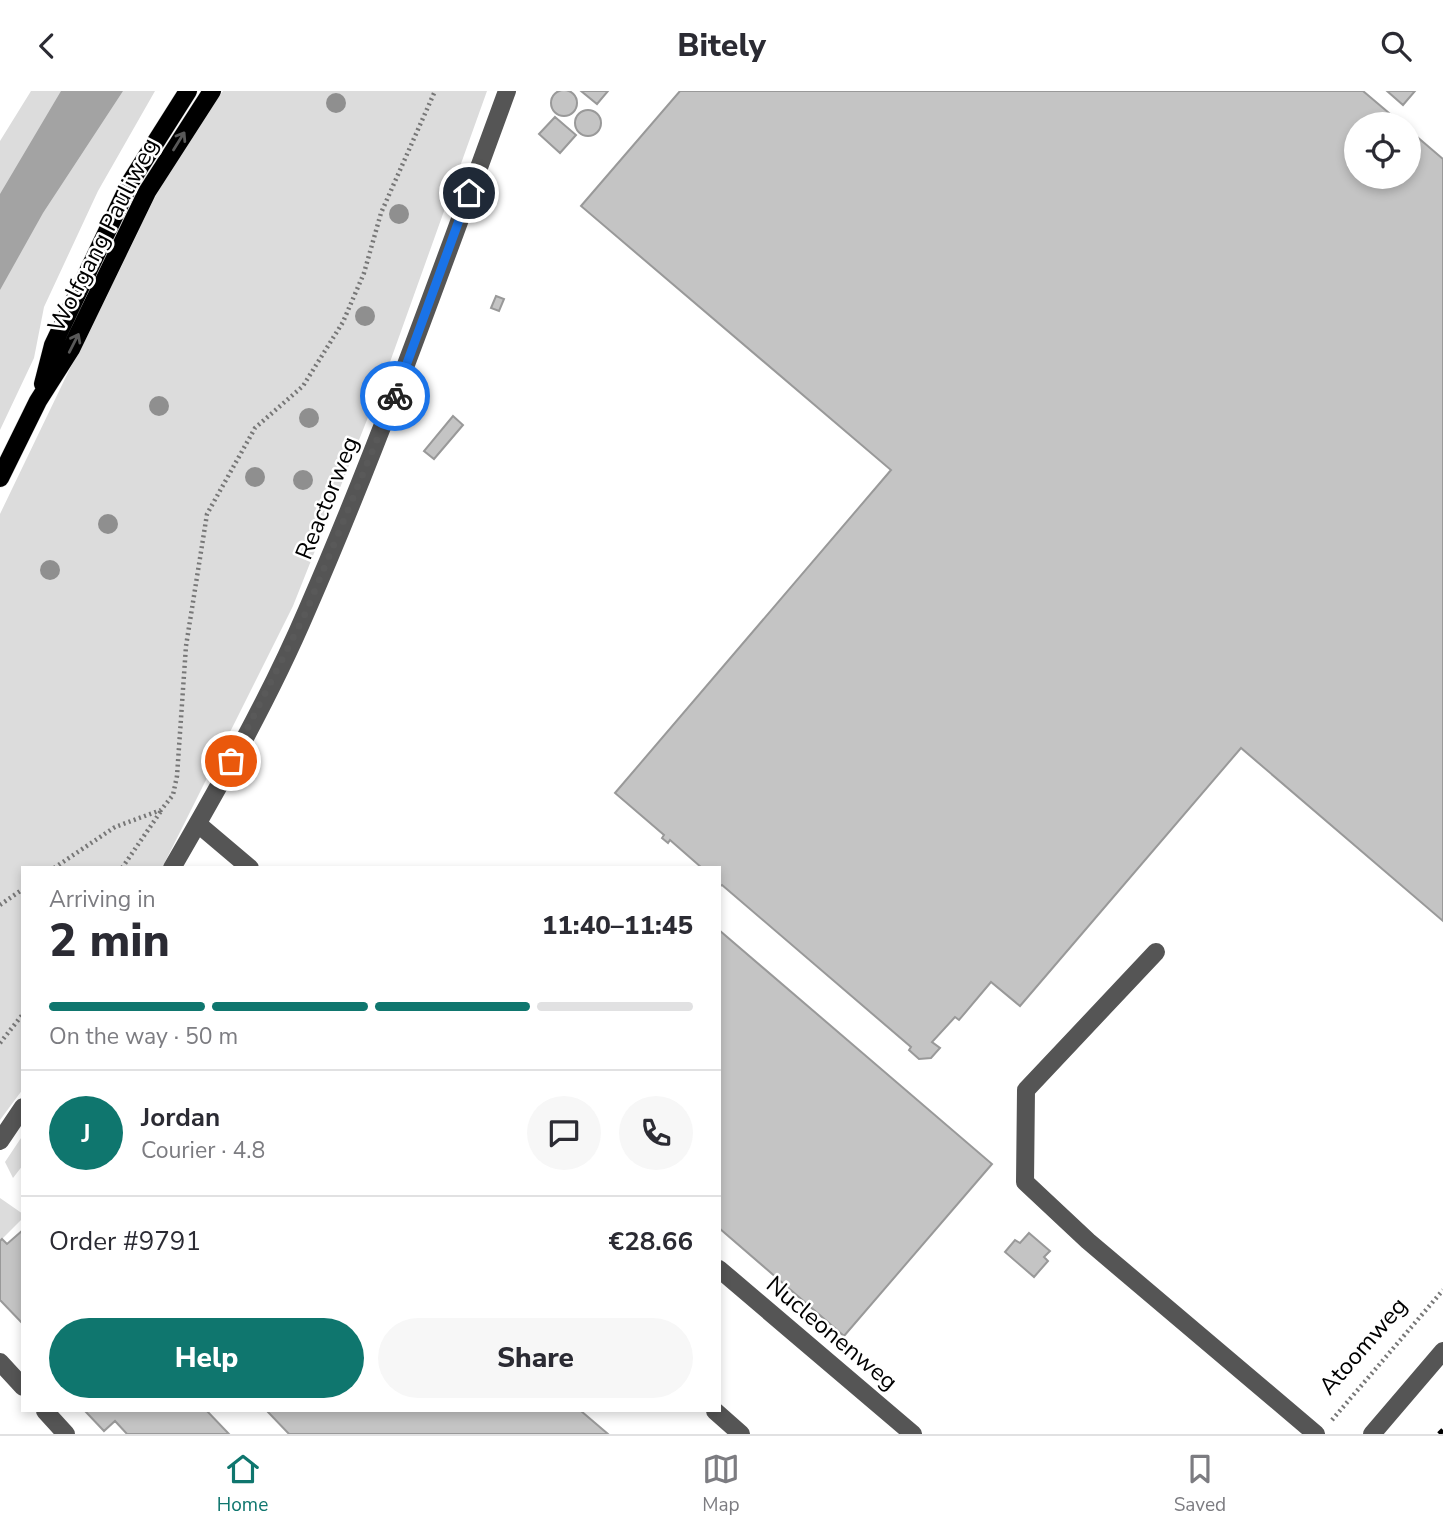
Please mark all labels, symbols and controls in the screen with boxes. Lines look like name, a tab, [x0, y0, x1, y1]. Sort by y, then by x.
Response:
text: Bitely	[677, 24, 766, 67]
icon: back	[28, 27, 66, 65]
icon: search	[1377, 27, 1415, 65]
map controls	[1344, 112, 1421, 189]
button: locate	[1344, 112, 1421, 189]
street label: Wolfgang Pauliweg	[40, 132, 166, 338]
one-way arrow	[172, 132, 186, 152]
pin	[439, 163, 499, 223]
icon: home	[450, 174, 488, 212]
one-way arrow	[68, 333, 81, 354]
courier	[360, 361, 430, 431]
icon: bike	[376, 377, 414, 415]
street label: Reactorweg	[288, 432, 366, 564]
pin	[201, 731, 261, 791]
icon: bag	[212, 742, 250, 780]
text: Arriving in	[49, 884, 156, 915]
text: 11:40–11:45	[542, 908, 693, 943]
text: 2 min	[49, 909, 170, 972]
text: On the way · 50 m	[49, 1021, 238, 1052]
button: chat	[527, 1096, 601, 1170]
button: phone	[619, 1096, 693, 1170]
text: Jordan	[141, 1100, 220, 1135]
text: J	[81, 1116, 91, 1151]
text: Courier · 4.8	[141, 1135, 265, 1166]
text: Order #9791	[49, 1224, 201, 1259]
text: €28.66	[609, 1224, 693, 1259]
street label: Nucleonenweg	[760, 1269, 904, 1397]
street label: Atoomweg	[1312, 1290, 1414, 1402]
button: Help	[49, 1318, 364, 1398]
button: Share	[378, 1318, 693, 1398]
tab: Home	[217, 1450, 268, 1518]
tab: Map	[702, 1450, 740, 1518]
tab: Saved	[1174, 1450, 1226, 1518]

